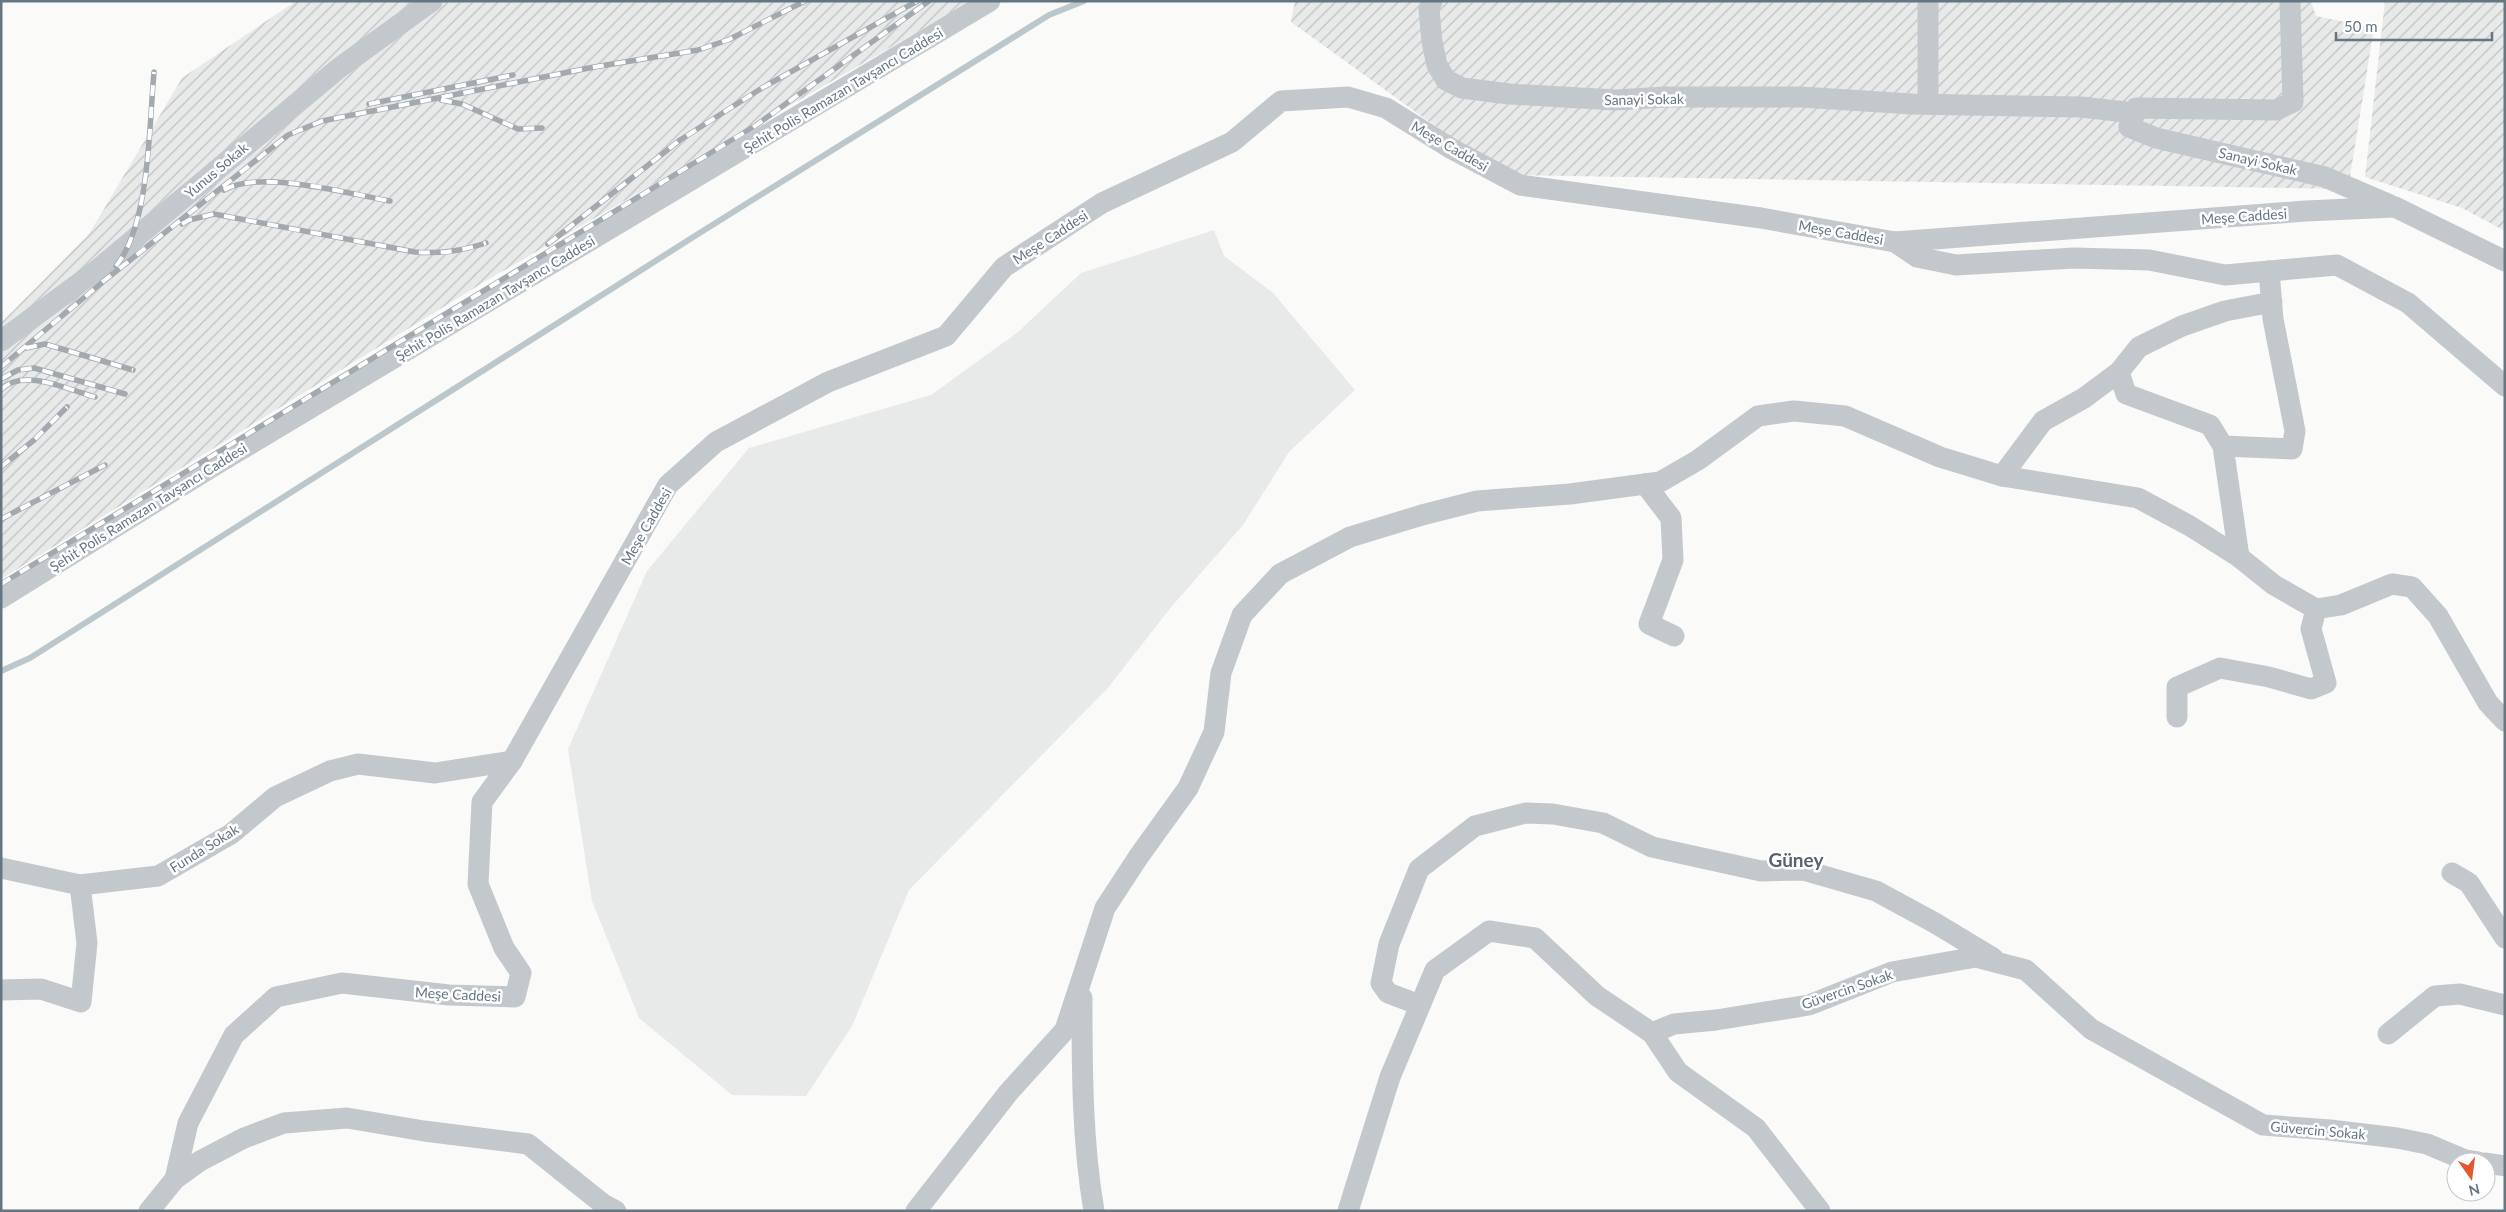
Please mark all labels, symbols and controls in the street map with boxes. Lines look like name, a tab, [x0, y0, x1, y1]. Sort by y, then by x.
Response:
scale bar	[2336, 10, 2492, 42]
text: 50 m	[2344, 17, 2378, 35]
street label: Şehit Polis Ramazan Tavşancı Caddesi	[740, 24, 946, 156]
street label: Sanayi Sokak	[1604, 90, 1685, 108]
street label: Meşe Caddesi	[1408, 117, 1492, 175]
street label: Yunus Sokak	[181, 138, 252, 201]
street label: Sanayi Sokak	[2217, 144, 2300, 178]
street label: Meşe Caddesi	[2200, 205, 2288, 227]
street label: Meşe Caddesi	[1009, 206, 1091, 268]
street label: Meşe Caddesi	[1797, 216, 1885, 248]
street label: Şehit Polis Ramazan Tavşancı Caddesi	[392, 232, 598, 364]
street label: Şehit Polis Ramazan Tavşancı Caddesi	[46, 439, 250, 575]
street label: Meşe Caddesi	[617, 484, 675, 568]
street label: Funda Sokak	[166, 820, 242, 876]
district label: Güney	[1769, 848, 1824, 871]
street label: Güvercin Sokak	[1799, 965, 1896, 1013]
street label: Meşe Caddesi	[415, 983, 501, 1005]
street label: Güvercin Sokak	[2270, 1117, 2367, 1143]
north arrow	[2446, 1152, 2496, 1202]
text: N	[2467, 1181, 2482, 1200]

